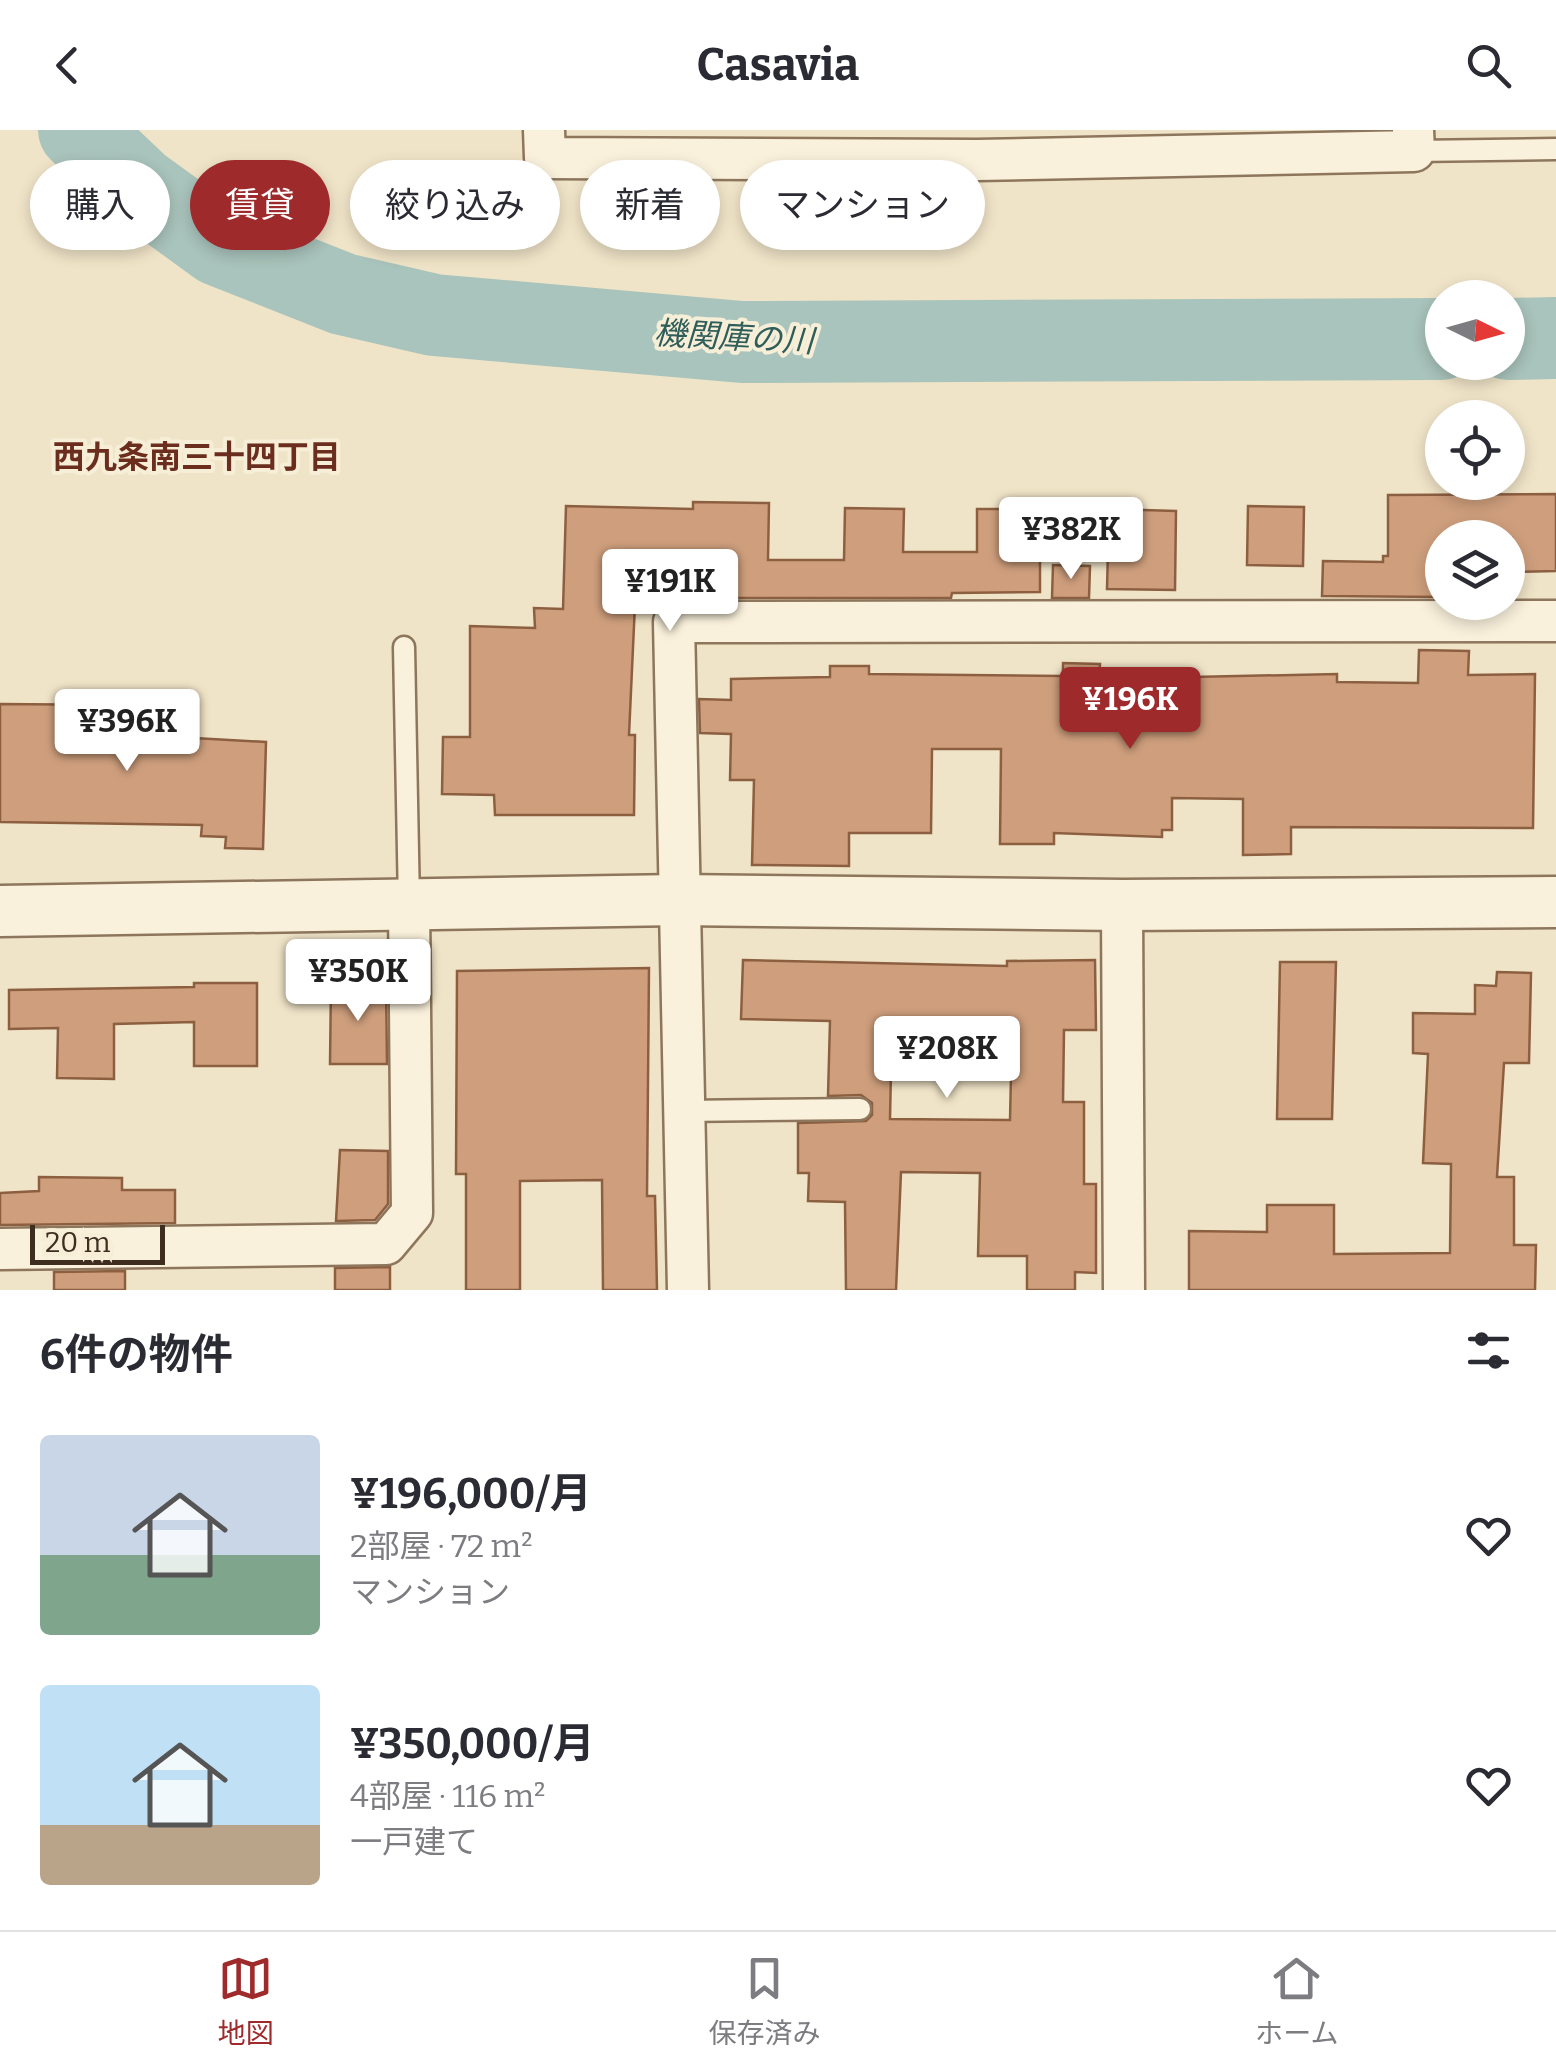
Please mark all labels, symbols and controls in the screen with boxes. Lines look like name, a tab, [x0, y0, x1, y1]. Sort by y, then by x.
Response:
icon: back	[40, 38, 95, 93]
text: Casavia	[697, 38, 859, 92]
icon: search	[1461, 38, 1516, 93]
chip: 購入	[30, 160, 170, 250]
chip: 賃貸	[190, 160, 330, 250]
chip: 絞り込み	[350, 160, 560, 250]
chip: 新着	[580, 160, 720, 250]
chip: マンション	[740, 160, 985, 250]
north arrow	[1425, 280, 1525, 380]
map controls	[1425, 280, 1525, 620]
water label: 機関庫の川	[653, 314, 818, 360]
button: locate	[1425, 400, 1525, 500]
district label: 西九条南三十四丁目	[53, 438, 341, 476]
pin: ¥382K	[1001, 497, 1141, 582]
text: ¥382K	[1021, 510, 1121, 548]
button: layers	[1425, 520, 1525, 620]
pin: ¥191K	[600, 549, 740, 634]
text: ¥191K	[624, 562, 716, 600]
pin: ¥196K	[1060, 667, 1200, 752]
text: ¥196K	[1082, 680, 1178, 718]
pin: ¥396K	[57, 689, 197, 774]
text: ¥396K	[77, 702, 177, 740]
pin: ¥350K	[288, 939, 428, 1024]
text: ¥350K	[308, 952, 408, 990]
pin: ¥208K	[877, 1016, 1017, 1101]
text: ¥208K	[896, 1029, 998, 1067]
scale bar	[30, 1220, 165, 1264]
text: 20 m	[45, 1226, 111, 1259]
icon: filters	[1461, 1323, 1516, 1378]
text: 6件の物件	[40, 1330, 233, 1380]
text: ¥196,000/月	[350, 1469, 592, 1519]
icon: home	[120, 1475, 240, 1595]
icon: heart	[1461, 1508, 1516, 1563]
text: 2部屋 · 72 m²	[350, 1527, 533, 1565]
text: マンション	[350, 1573, 510, 1611]
text: ¥350,000/月	[350, 1719, 595, 1769]
icon: home	[120, 1725, 240, 1845]
icon: heart	[1461, 1758, 1516, 1813]
text: 4部屋 · 116 m²	[350, 1777, 545, 1815]
text: 一戸建て	[350, 1823, 478, 1861]
tab: 地図	[217, 1951, 273, 2051]
tab: 保存済み	[708, 1951, 820, 2051]
tab: ホーム	[1255, 1951, 1339, 2051]

